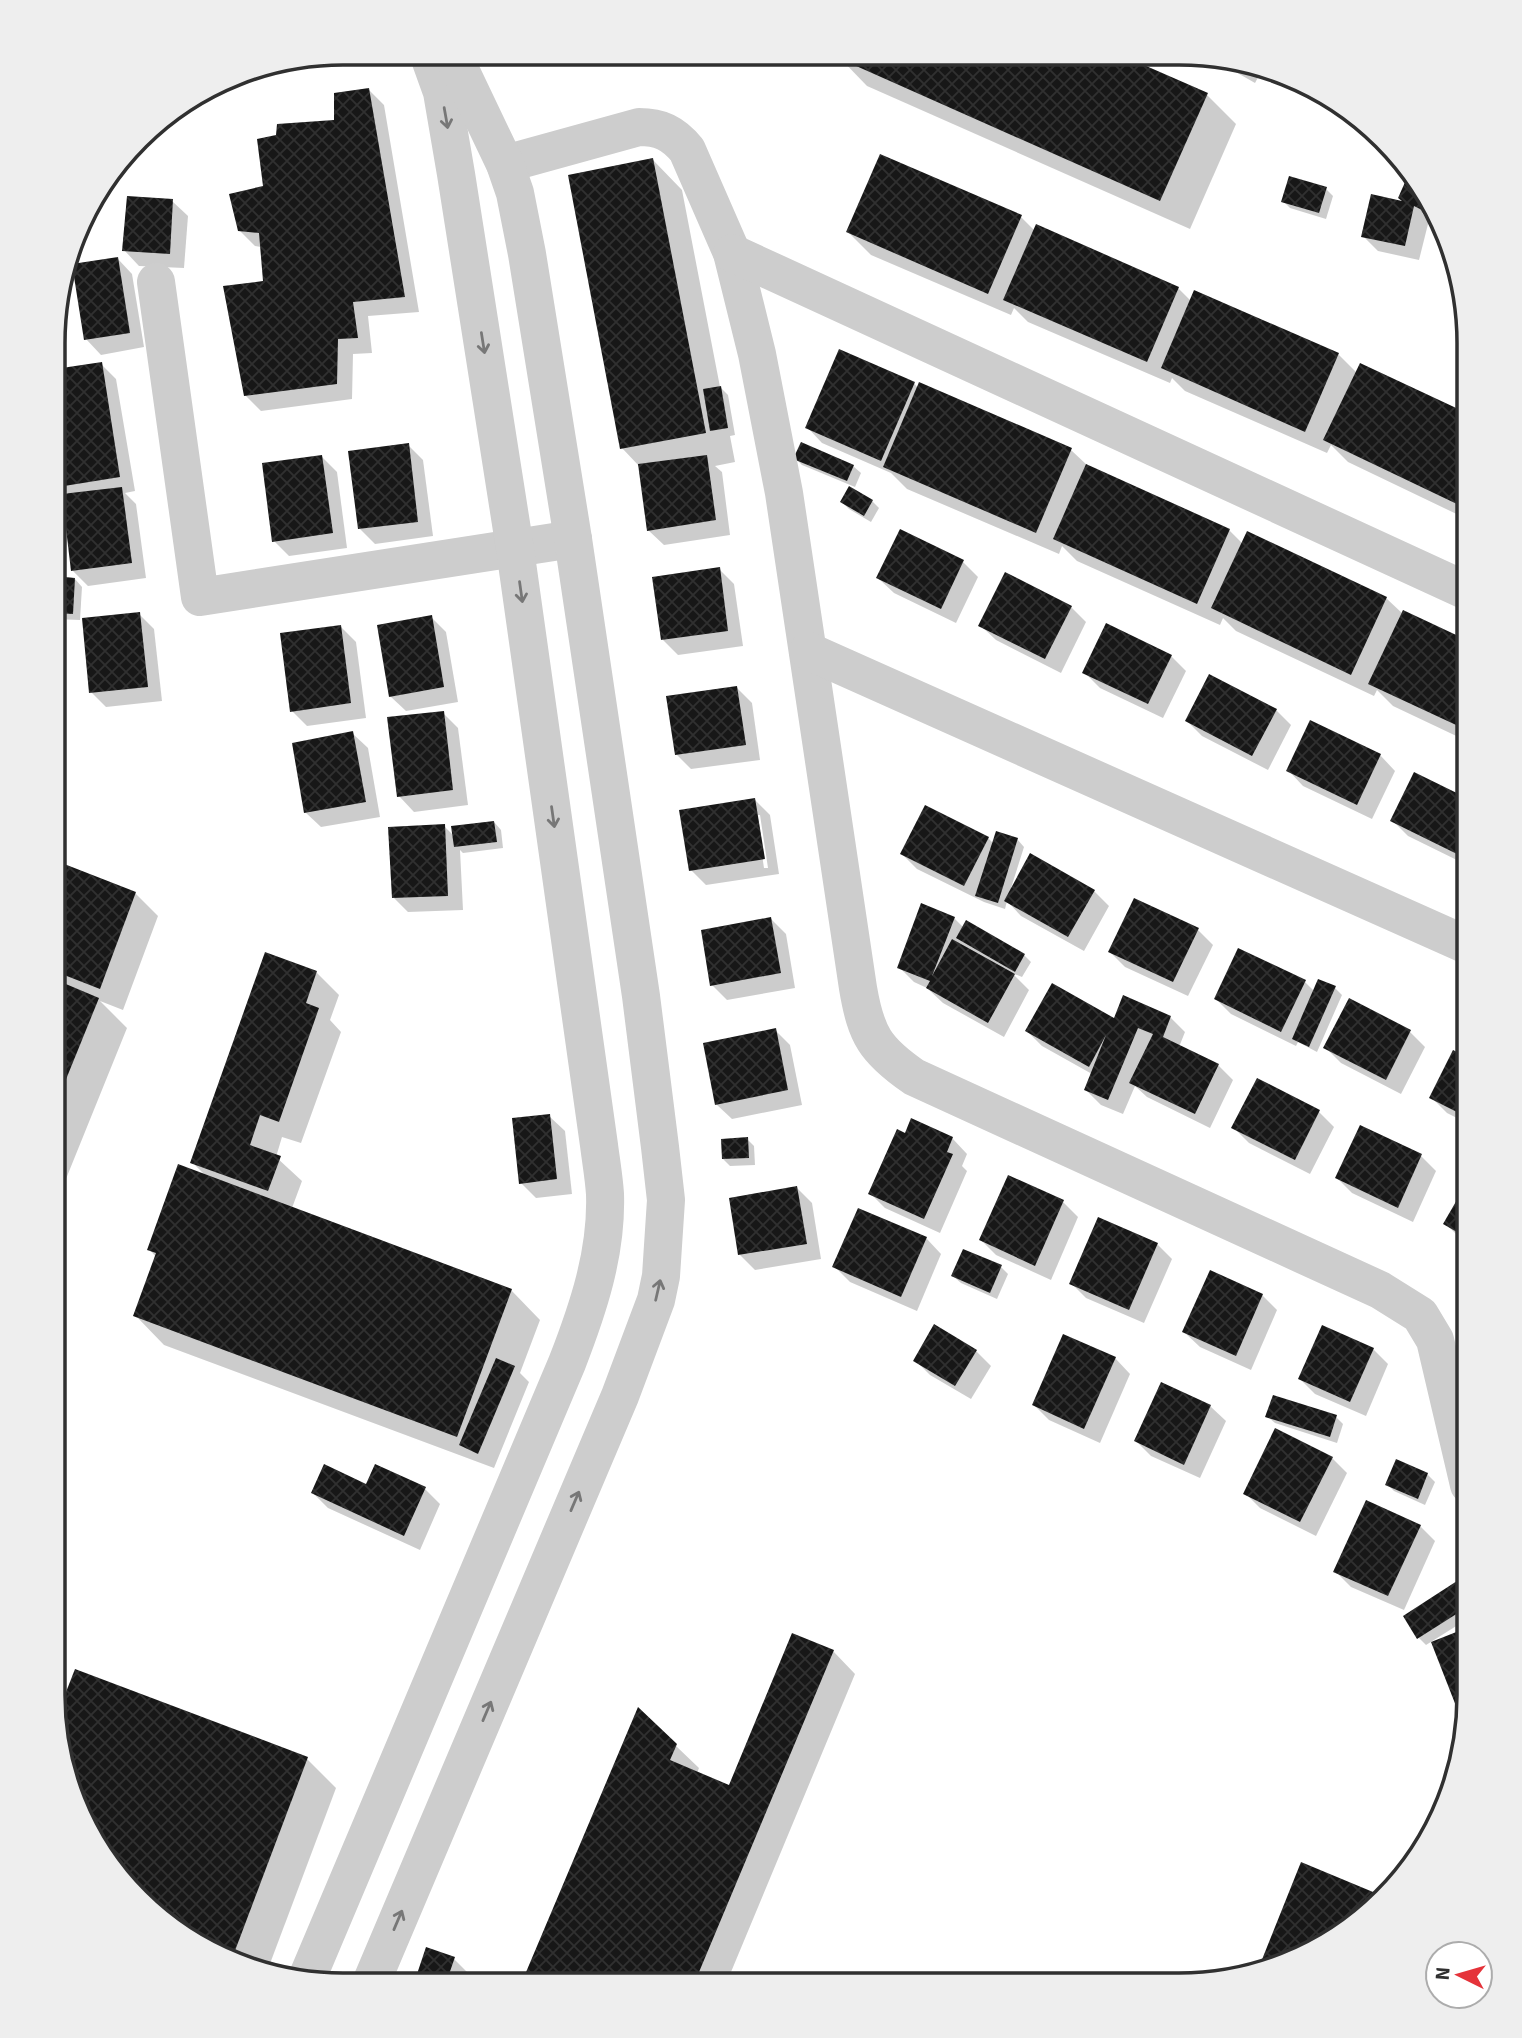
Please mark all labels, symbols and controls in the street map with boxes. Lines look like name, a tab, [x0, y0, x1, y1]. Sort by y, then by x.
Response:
one-way arrow	[440, 106, 453, 129]
one-way arrow	[477, 331, 490, 354]
one-way arrow	[515, 580, 528, 603]
one-way arrow	[547, 805, 560, 828]
one-way arrow	[652, 1279, 665, 1302]
one-way arrow	[570, 1491, 583, 1513]
one-way arrow	[481, 1701, 494, 1722]
one-way arrow	[392, 1910, 405, 1932]
north arrow	[1424, 1940, 1494, 2010]
text: N	[1431, 1966, 1456, 1981]

